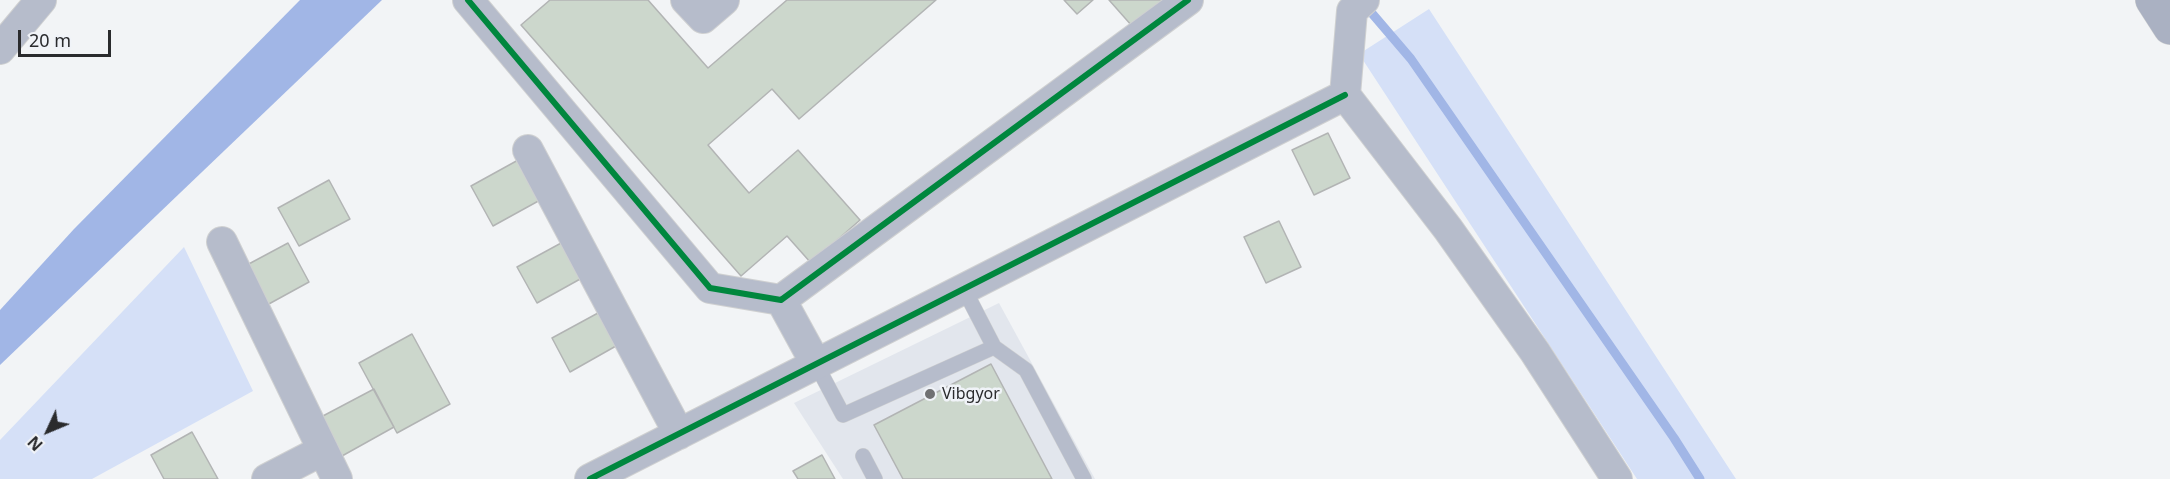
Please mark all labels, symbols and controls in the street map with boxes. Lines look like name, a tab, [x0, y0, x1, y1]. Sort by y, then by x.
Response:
scale bar	[21, 18, 114, 56]
text: 20 m	[29, 28, 71, 52]
place label: Vibgyor	[942, 384, 1000, 404]
marker: Vibgyor	[923, 387, 937, 401]
north arrow	[18, 401, 78, 461]
text: N	[23, 431, 47, 456]

